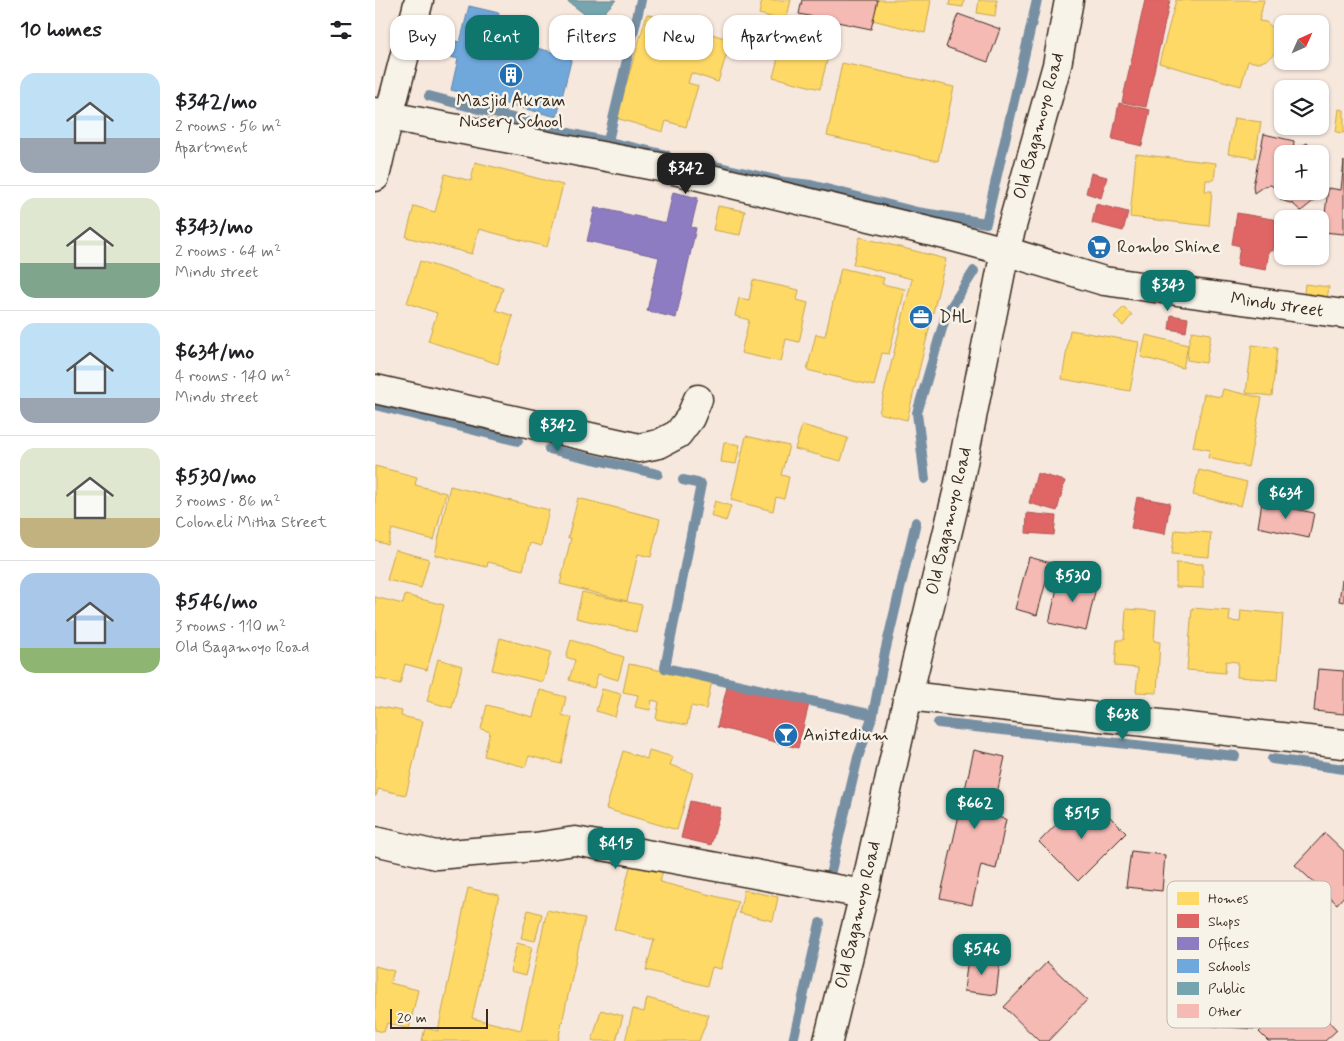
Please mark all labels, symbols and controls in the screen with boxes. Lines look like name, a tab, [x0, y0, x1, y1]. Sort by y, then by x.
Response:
chip: Buy	[390, 15, 455, 60]
chip: Rent	[465, 15, 539, 60]
chip: Filters	[549, 15, 635, 60]
chip: New	[645, 15, 713, 60]
chip: Apartment	[723, 15, 841, 60]
north arrow	[1274, 15, 1329, 70]
map controls	[1274, 15, 1329, 265]
text: 10 homes	[20, 16, 102, 44]
icon: filters	[327, 16, 355, 44]
street label: Old Bagamoyo Road	[1008, 50, 1070, 202]
building icon: Masjid Akram Nusery School	[498, 62, 524, 88]
button: layers	[1274, 80, 1329, 135]
text: $342/mo	[175, 88, 257, 116]
place label: Masjid Akram Nusery School	[456, 89, 566, 134]
icon: home	[60, 93, 120, 153]
text: 2 rooms · 56 m²	[175, 116, 282, 137]
text: Apartment	[175, 137, 248, 158]
button: +	[1274, 145, 1329, 200]
pin: $342	[656, 152, 716, 195]
text: $342	[668, 158, 704, 179]
button: −	[1274, 210, 1329, 265]
text: $343/mo	[175, 213, 253, 241]
icon: home	[60, 218, 120, 278]
supermarket icon: Rombo Shine	[1086, 234, 1112, 260]
place label: Rombo Shine	[1117, 235, 1221, 259]
text: 2 rooms · 64 m²	[175, 241, 281, 262]
text: Mindu street	[175, 262, 258, 283]
pin: $343	[1138, 270, 1198, 312]
text: $343	[1152, 275, 1184, 296]
street label: Mindu street	[1229, 287, 1325, 323]
office icon: DHL	[908, 304, 934, 330]
place label: DHL	[939, 305, 972, 329]
text: $634/mo	[175, 338, 254, 366]
icon: home	[60, 343, 120, 403]
text: 4 rooms · 140 m²	[175, 366, 291, 387]
text: Mindu street	[175, 387, 258, 408]
pin: $342	[528, 410, 588, 452]
text: $342	[540, 415, 576, 436]
street label: Old Bagamoyo Road	[920, 445, 978, 597]
text: $530/mo	[175, 463, 256, 491]
icon: home	[60, 468, 120, 528]
pin: $634	[1256, 478, 1316, 520]
text: $634	[1269, 483, 1303, 504]
text: 3 rooms · 86 m²	[175, 491, 280, 512]
text: Coloneli Mitha Street	[175, 512, 327, 533]
pin: $530	[1043, 560, 1103, 603]
text: $530	[1055, 566, 1091, 587]
text: $546/mo	[175, 588, 257, 616]
icon: home	[60, 593, 120, 653]
text: 3 rooms · 110 m²	[175, 616, 286, 637]
text: Old Bagamoyo Road	[175, 637, 309, 658]
pin: $638	[1093, 698, 1153, 741]
text: $638	[1106, 704, 1140, 725]
bar icon: Anistedium	[773, 722, 799, 748]
place label: Anistedium	[803, 723, 889, 747]
pin: $662	[945, 788, 1005, 830]
text: $662	[957, 793, 993, 814]
pin: $515	[1052, 798, 1112, 840]
text: $515	[1065, 803, 1099, 824]
pin: $415	[586, 828, 646, 870]
text: $415	[599, 833, 633, 854]
street label: Old Bagamoyo Road	[829, 839, 887, 991]
legend	[1167, 881, 1331, 1028]
text: Homes	[1208, 890, 1249, 908]
text: Shops	[1208, 913, 1240, 931]
pin: $546	[952, 934, 1012, 976]
text: Offices	[1208, 935, 1249, 953]
text: $546	[964, 939, 1000, 960]
text: Schools	[1208, 958, 1251, 976]
text: Public	[1208, 980, 1245, 998]
text: Other	[1208, 1003, 1242, 1021]
scale bar	[390, 1006, 487, 1029]
text: 20 m	[397, 1009, 427, 1027]

